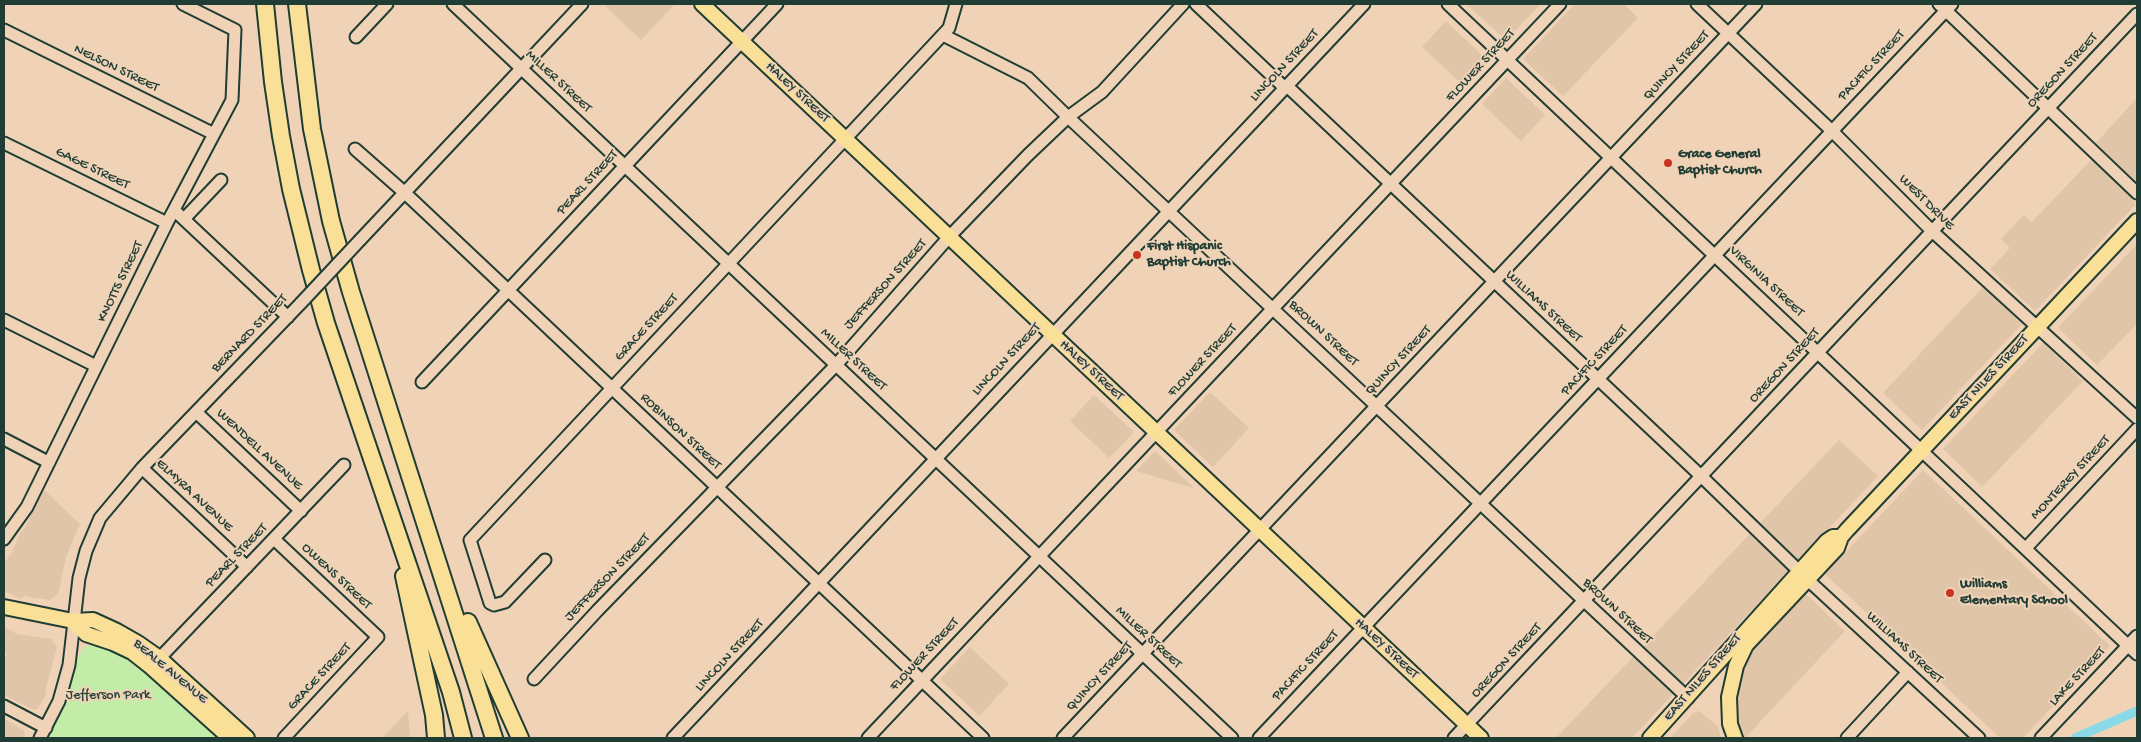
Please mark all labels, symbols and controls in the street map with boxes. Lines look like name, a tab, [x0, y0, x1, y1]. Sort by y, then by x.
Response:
street label: LINCOLN STREET	[1247, 26, 1323, 106]
street label: FLOWER STREET	[1443, 26, 1519, 106]
street label: PACIFIC STREET	[1835, 27, 1909, 105]
street label: QUINCY STREET	[1640, 28, 1714, 104]
street label: OREGON STREET	[2024, 30, 2102, 112]
street label: NELSON STREET	[71, 41, 161, 97]
street label: MILLER STREET	[521, 47, 595, 117]
street label: HALEY STREET	[761, 59, 833, 127]
street label: GAGE STREET	[52, 144, 132, 194]
street label: PEARL STREET	[554, 147, 622, 219]
place label: Grace General Baptist Church	[1678, 147, 1762, 180]
marker: Grace General Baptist Church	[1662, 157, 1674, 169]
street label: WEST DRIVE	[1895, 172, 1957, 234]
street label: JEFFERSON STREET	[841, 236, 931, 334]
street label: KNOTTS STREET	[94, 239, 148, 325]
place label: First Hispanic Baptist Church	[1147, 239, 1231, 272]
street label: VIRGINIA STREET	[1725, 243, 1807, 321]
marker: First Hispanic Baptist Church	[1131, 249, 1143, 261]
street label: WILLIAMS STREET	[1501, 267, 1585, 347]
street label: BERNARD STREET	[208, 291, 292, 377]
street label: GRACE STREET	[611, 291, 683, 365]
street label: BROWN STREET	[1285, 297, 1361, 371]
street label: LINCOLN STREET	[969, 320, 1045, 400]
street label: FLOWER STREET	[1165, 321, 1241, 401]
street label: PACIFIC STREET	[1558, 322, 1632, 400]
street label: QUINCY STREET	[1362, 323, 1436, 399]
street label: MILLER STREET	[816, 325, 890, 395]
street label: OREGON STREET	[1746, 325, 1824, 407]
street label: EAST NILES STREET	[1945, 332, 2033, 424]
street label: HALEY STREET	[1055, 337, 1127, 405]
street label: ROBINSON STREET	[636, 390, 724, 474]
street label: WENDELL AVENUE	[212, 406, 306, 494]
street label: MONTEREY STREET	[2028, 432, 2114, 524]
street label: ELMYRA AVENUE	[152, 456, 236, 536]
street label: PEARL STREET	[202, 520, 272, 592]
street label: JEFFERSON STREET	[562, 530, 654, 626]
street label: OWENS STREET	[297, 540, 375, 614]
street label: BROWN STREET	[1579, 575, 1655, 649]
place label: Williams Elementary School	[1960, 577, 2068, 610]
marker: Williams Elementary School	[1944, 587, 1956, 599]
street label: MILLER STREET	[1111, 603, 1185, 673]
street label: WILLIAMS STREET	[1862, 608, 1946, 688]
street label: FLOWER STREET	[887, 615, 963, 695]
street label: HALEY STREET	[1350, 615, 1422, 683]
street label: LINCOLN STREET	[692, 616, 768, 696]
street label: OREGON STREET	[1468, 620, 1546, 702]
street label: PACIFIC STREET	[1269, 627, 1343, 705]
street label: EAST NILES STREET	[1660, 631, 1746, 725]
street label: BEALE AVENUE	[129, 636, 211, 708]
street label: QUINCY STREET	[1063, 639, 1137, 715]
street label: GRACE STREET	[284, 640, 356, 714]
street label: LAKE STREET	[2046, 644, 2110, 710]
park label: Jefferson Park	[66, 688, 150, 704]

